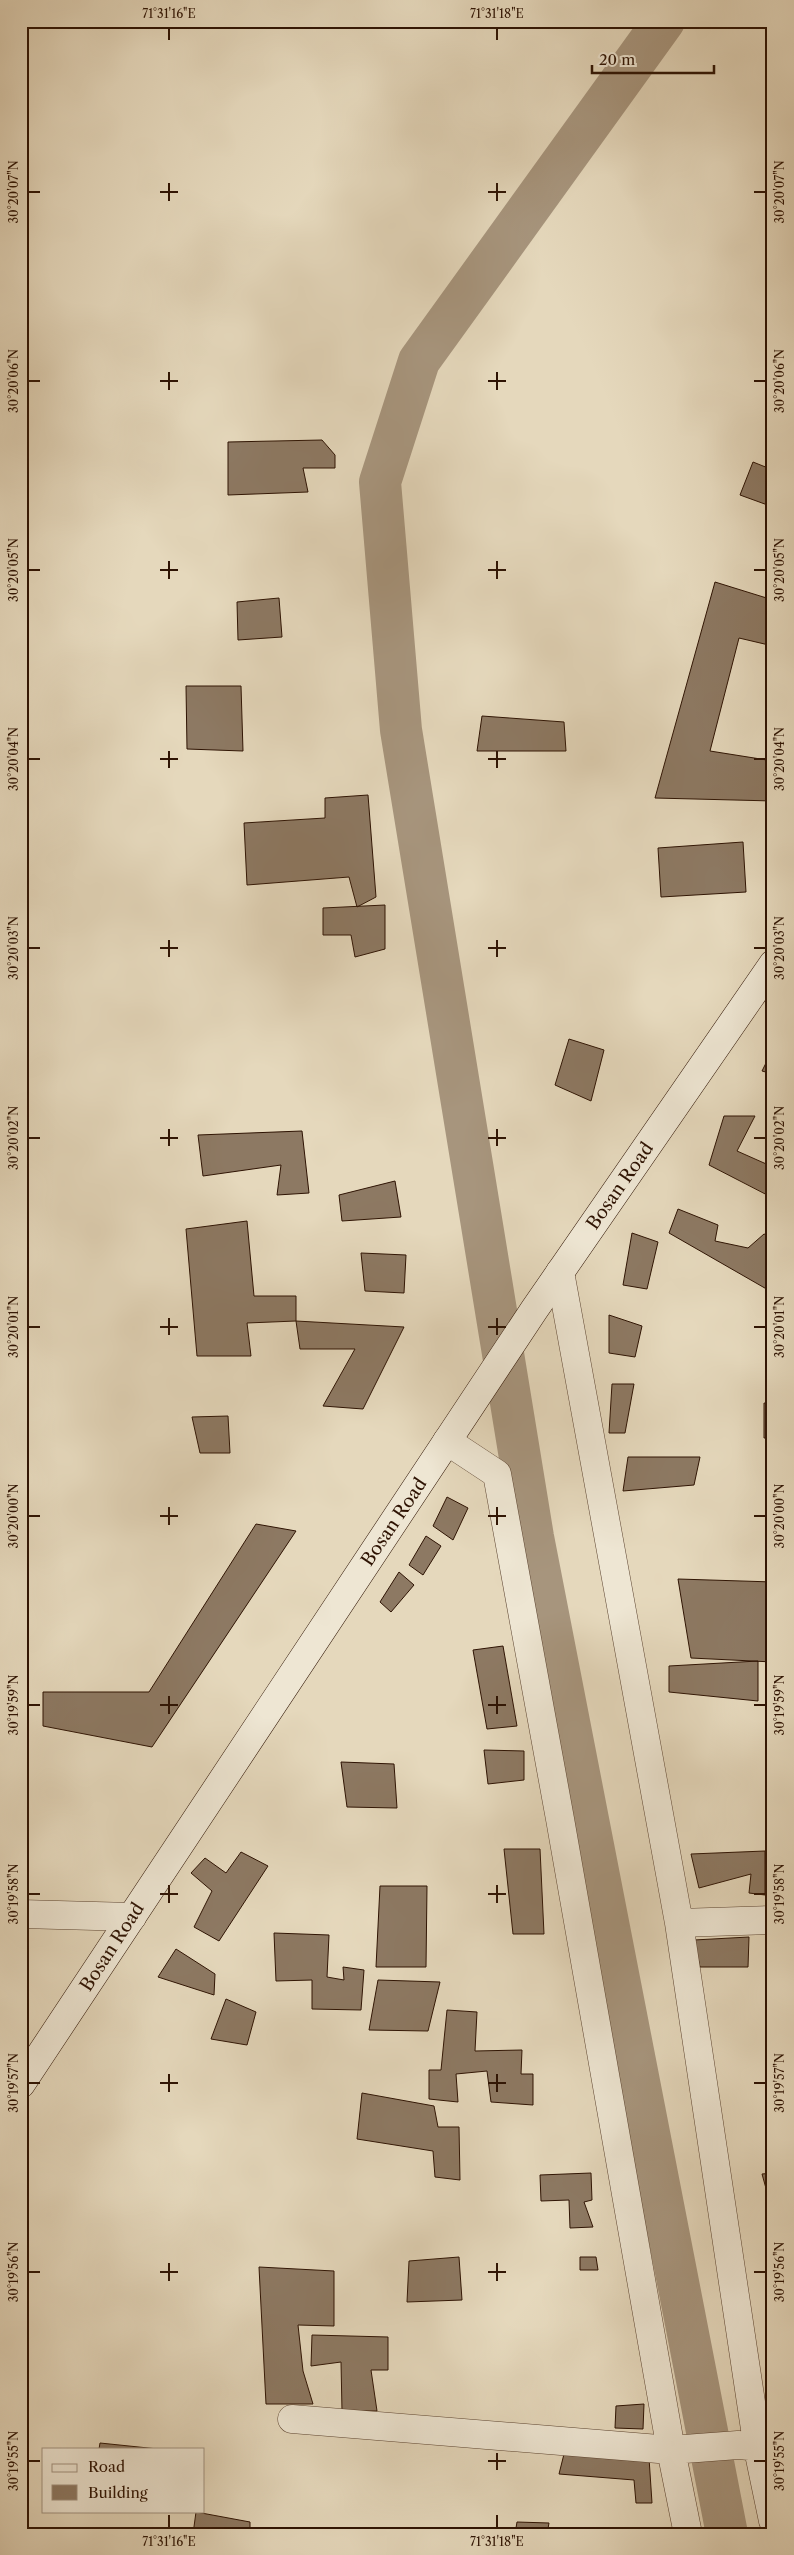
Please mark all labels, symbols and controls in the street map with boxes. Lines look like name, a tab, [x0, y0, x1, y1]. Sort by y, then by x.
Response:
text: 71°31'16"E	[142, 6, 196, 21]
text: 71°31'18"E	[470, 6, 524, 21]
scale bar	[592, 42, 714, 74]
text: 20 m	[599, 50, 635, 69]
text: 30°20'07"N	[6, 160, 21, 224]
text: 30°20'07"N	[772, 160, 787, 224]
text: 30°20'06"N	[6, 349, 21, 413]
text: 30°20'06"N	[772, 349, 787, 413]
text: 30°20'05"N	[6, 538, 21, 602]
text: 30°20'05"N	[772, 538, 787, 602]
text: 30°20'04"N	[6, 727, 21, 791]
text: 30°20'04"N	[772, 727, 787, 791]
text: 30°20'03"N	[6, 916, 21, 980]
text: 30°20'03"N	[772, 916, 787, 980]
text: 30°20'02"N	[6, 1106, 21, 1170]
text: 30°20'02"N	[772, 1106, 787, 1170]
street label: Bosan Road	[582, 1138, 658, 1234]
text: 30°20'01"N	[6, 1296, 21, 1358]
text: 30°20'01"N	[772, 1296, 787, 1358]
street label: Bosan Road	[356, 1474, 432, 1570]
text: 30°20'00"N	[6, 1483, 21, 1548]
text: 30°20'00"N	[772, 1483, 787, 1548]
text: 30°19'59"N	[6, 1675, 21, 1735]
text: 30°19'59"N	[772, 1675, 787, 1735]
text: 30°19'58"N	[6, 1864, 21, 1924]
text: 30°19'58"N	[772, 1864, 787, 1924]
street label: Bosan Road	[75, 1898, 149, 1996]
text: 30°19'57"N	[6, 2053, 21, 2113]
text: 30°19'57"N	[772, 2053, 787, 2113]
text: 30°19'56"N	[6, 2242, 21, 2302]
text: 30°19'56"N	[772, 2242, 787, 2302]
text: 30°19'55"N	[6, 2431, 21, 2491]
text: 30°19'55"N	[772, 2431, 787, 2491]
legend	[42, 2448, 205, 2512]
text: Road	[88, 2457, 125, 2476]
text: Building	[88, 2483, 148, 2502]
text: 71°31'16"E	[142, 2534, 196, 2549]
text: 71°31'18"E	[470, 2534, 524, 2549]

